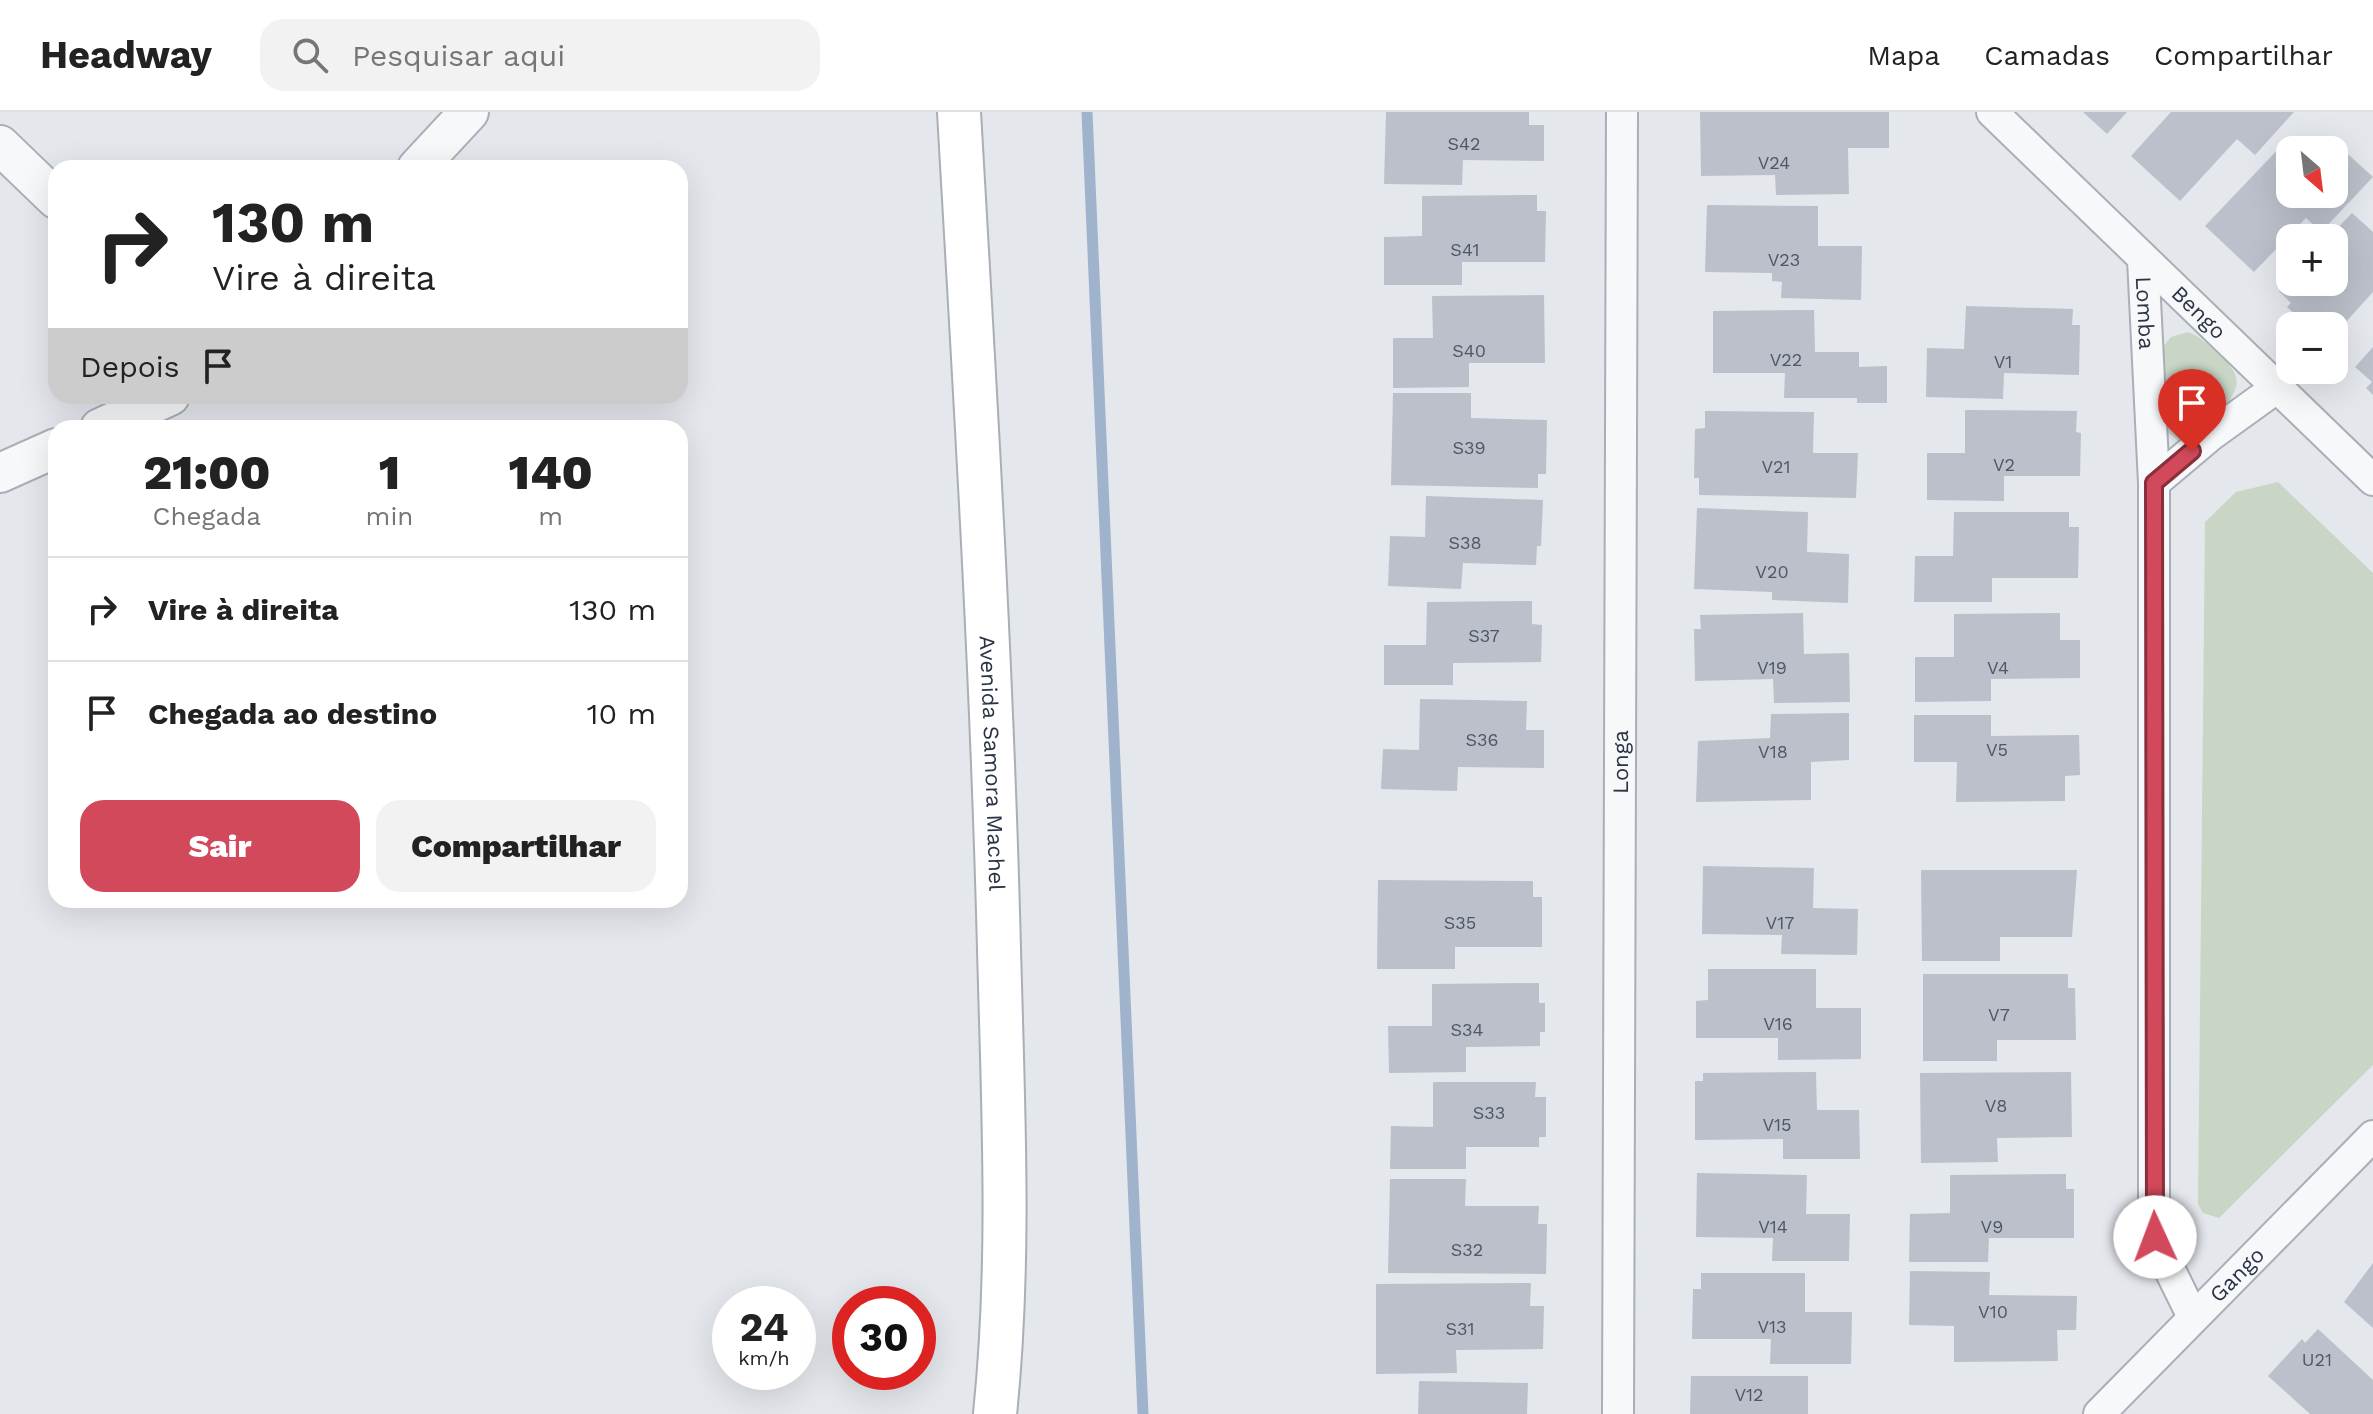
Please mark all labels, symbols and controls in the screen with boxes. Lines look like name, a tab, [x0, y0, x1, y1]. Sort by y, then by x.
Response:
search box	[260, 19, 820, 91]
text: Headway	[40, 33, 212, 77]
icon: search	[288, 33, 332, 77]
text: Pesquisar aqui	[352, 38, 565, 73]
text: Mapa	[1867, 39, 1940, 72]
text: Camadas	[1984, 39, 2110, 72]
text: Compartilhar	[2154, 39, 2333, 72]
house number: S42	[1447, 133, 1481, 154]
north arrow	[2276, 136, 2348, 208]
map controls	[2276, 136, 2348, 384]
house number: V24	[1758, 152, 1790, 173]
text: 130 m	[212, 190, 374, 256]
icon: right	[80, 192, 184, 296]
button: +	[2276, 224, 2348, 296]
house number: S41	[1450, 239, 1480, 260]
house number: V23	[1768, 249, 1800, 270]
text: Vire à direita	[212, 257, 436, 299]
street label: Lomba	[2131, 276, 2160, 350]
street label: Bengo	[2167, 280, 2231, 344]
button: −	[2276, 312, 2348, 384]
house number: S40	[1452, 340, 1486, 361]
icon: arrive	[196, 344, 240, 388]
text: Depois	[80, 349, 180, 384]
house number: V22	[1770, 349, 1802, 370]
house number: V1	[1994, 351, 2012, 372]
pin	[2158, 369, 2226, 451]
icon: arrive	[2170, 381, 2214, 425]
house number: S39	[1452, 437, 1486, 458]
text: 21:00	[143, 444, 270, 501]
text: 1	[379, 444, 400, 501]
text: 140	[509, 444, 593, 501]
house number: V2	[1993, 454, 2015, 475]
house number: V21	[1761, 456, 1791, 477]
text: Chegada	[153, 501, 261, 531]
text: min	[366, 501, 413, 531]
text: m	[538, 501, 563, 531]
house number: S38	[1448, 532, 1482, 553]
house number: V20	[1755, 561, 1789, 582]
icon: right	[80, 587, 124, 631]
text: Vire à direita	[148, 592, 339, 627]
text: 130 m	[569, 592, 656, 627]
house number: S37	[1468, 625, 1500, 646]
street label: Avenida Samora Machel	[975, 635, 1010, 892]
house number: V19	[1757, 657, 1787, 678]
house number: V4	[1987, 657, 2009, 678]
icon: arrive	[80, 691, 124, 735]
text: Chegada ao destino	[148, 696, 437, 731]
text: 10 m	[587, 696, 656, 731]
house number: S36	[1466, 729, 1498, 750]
street label: Longa	[1607, 730, 1633, 794]
house number: V5	[1986, 739, 2008, 760]
house number: V18	[1758, 741, 1788, 762]
button: Sair	[80, 800, 360, 892]
button: Compartilhar	[376, 800, 656, 892]
house number: S35	[1444, 912, 1476, 933]
house number: V17	[1766, 912, 1794, 933]
house number: V7	[1988, 1004, 2010, 1025]
house number: V16	[1763, 1013, 1793, 1034]
house number: S34	[1450, 1019, 1484, 1040]
house number: V8	[1985, 1095, 2007, 1116]
house number: S33	[1473, 1102, 1505, 1123]
house number: V15	[1762, 1114, 1792, 1135]
position arrow	[2113, 1195, 2197, 1279]
house number: V14	[1758, 1216, 1788, 1237]
house number: V9	[1981, 1216, 2003, 1237]
house number: S32	[1451, 1239, 1483, 1260]
street label: Gango	[2204, 1242, 2269, 1307]
speed limit sign: 30	[832, 1286, 936, 1390]
house number: V10	[1978, 1301, 2008, 1322]
text: 24	[739, 1304, 789, 1351]
house number: V13	[1757, 1316, 1787, 1337]
house number: S31	[1445, 1318, 1475, 1339]
text: km/h	[738, 1346, 790, 1370]
house number: U21	[2302, 1349, 2332, 1370]
house number: V12	[1734, 1384, 1764, 1405]

